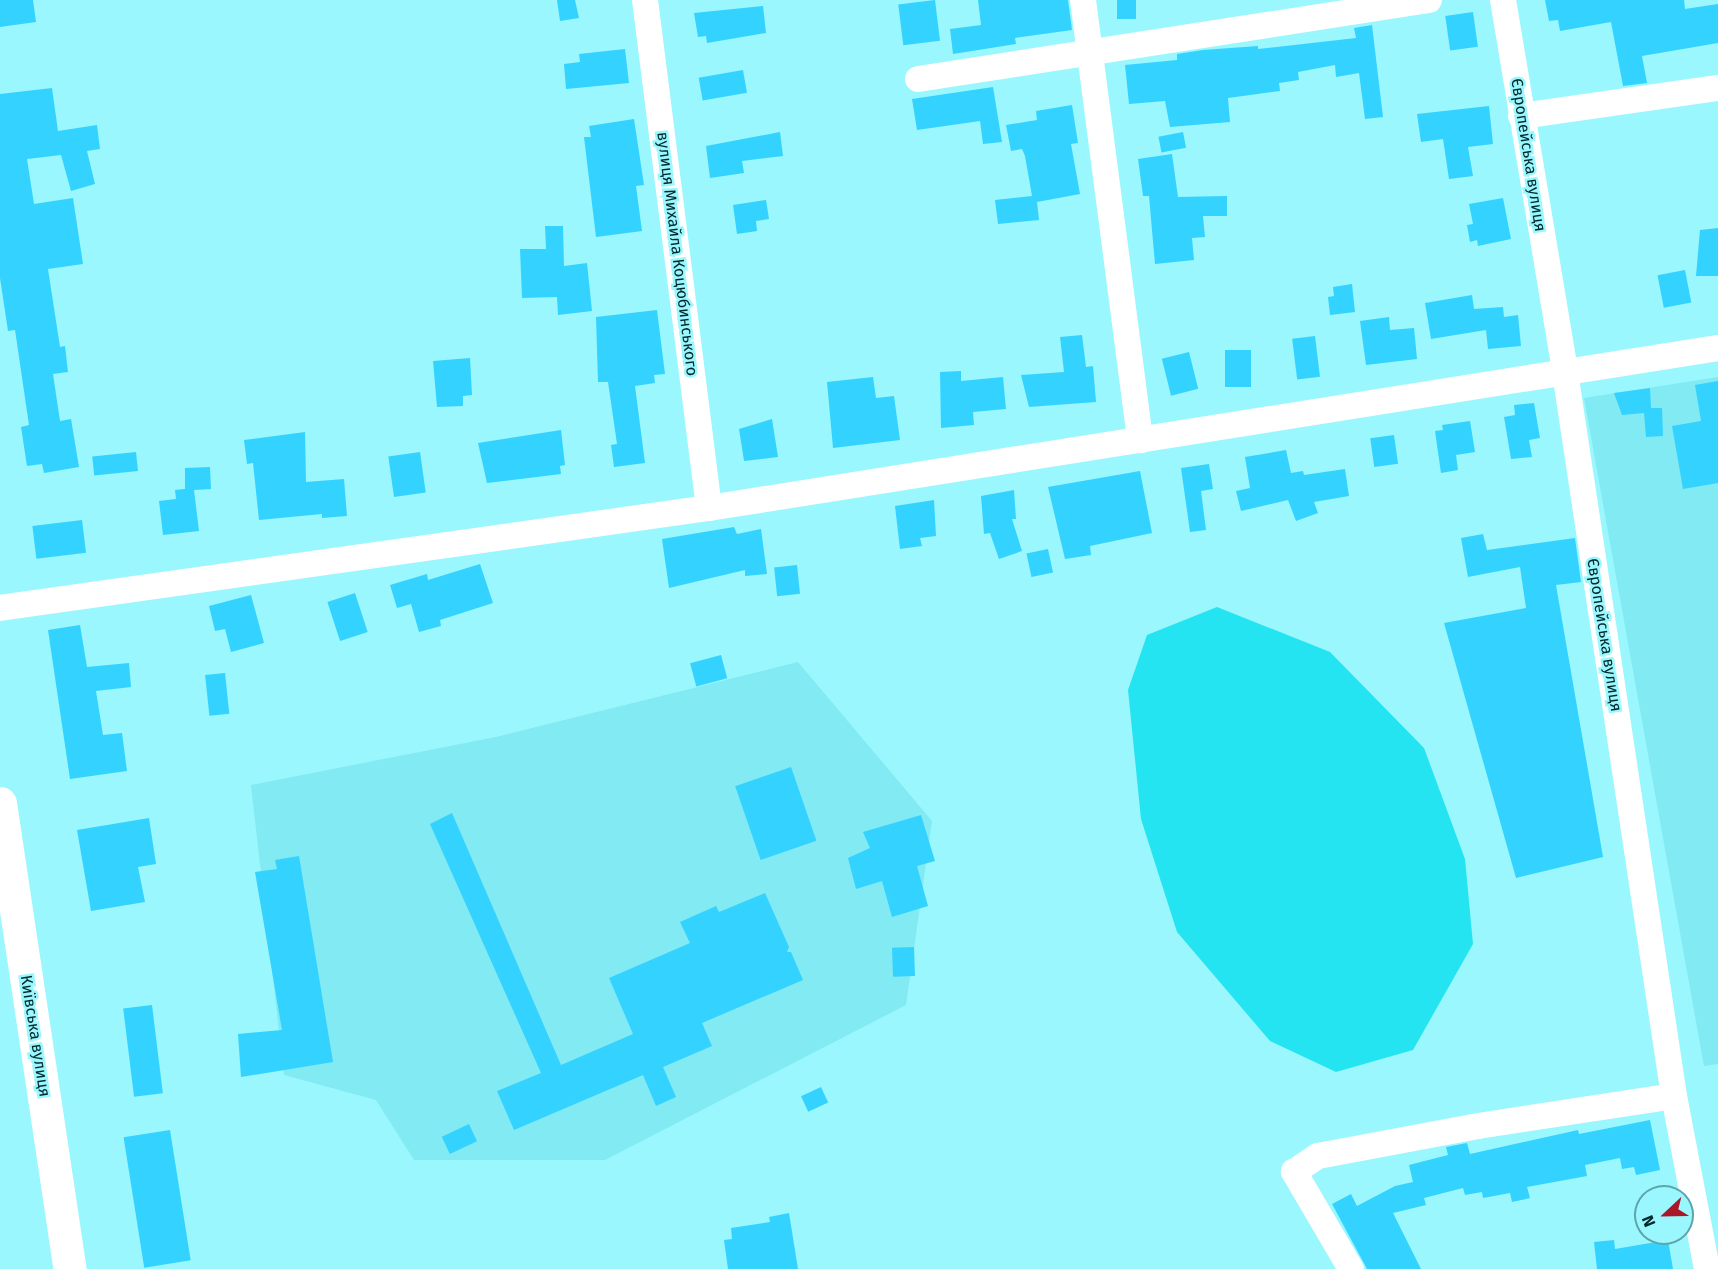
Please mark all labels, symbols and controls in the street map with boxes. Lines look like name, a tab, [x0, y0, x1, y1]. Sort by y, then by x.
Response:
street label: Європейська вулиця	[1506, 77, 1550, 233]
street label: вулиця Михайла Коцюбинського	[652, 131, 702, 377]
street label: Європейська вулиця	[1582, 557, 1626, 713]
street label: Київська вулиця	[16, 974, 54, 1098]
north arrow	[1634, 1185, 1694, 1245]
text: N	[1638, 1213, 1659, 1230]

